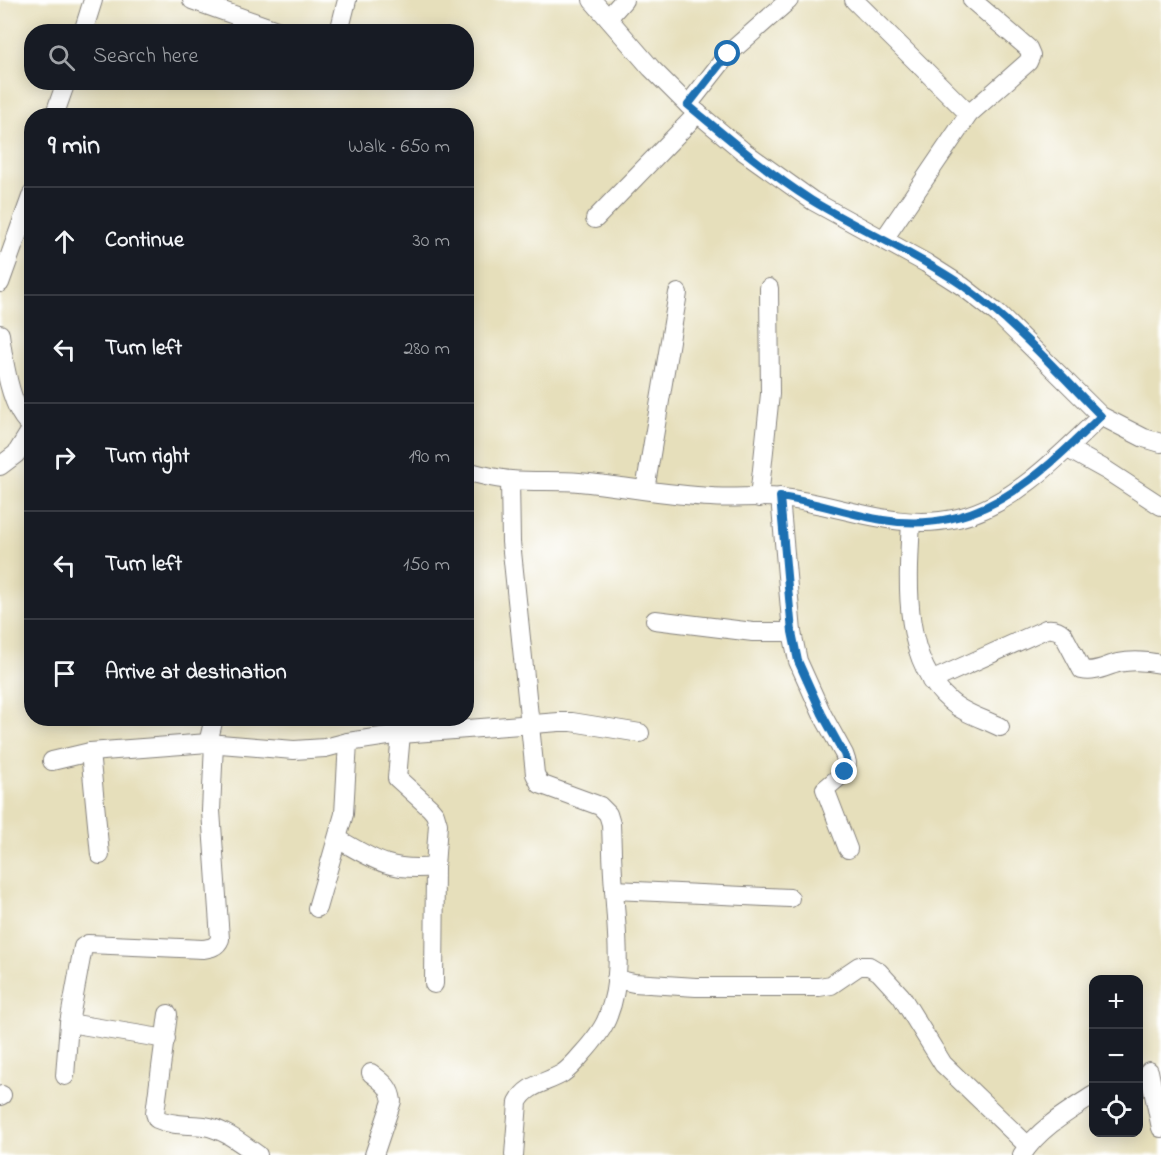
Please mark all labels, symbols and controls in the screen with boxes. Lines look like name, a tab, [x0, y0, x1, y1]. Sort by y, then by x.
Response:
search box	[24, 24, 474, 90]
route start	[714, 40, 740, 66]
icon: search	[45, 41, 78, 74]
text: Search here	[93, 41, 198, 73]
text: 9 min	[48, 128, 100, 166]
text: Walk · 650 m	[348, 133, 450, 162]
icon: ahead	[48, 225, 81, 258]
text: Continue	[105, 225, 184, 257]
text: 30 m	[413, 227, 450, 256]
icon: left	[48, 333, 81, 366]
text: Turn left	[105, 333, 182, 365]
text: 280 m	[403, 335, 450, 364]
icon: right	[48, 441, 81, 474]
text: Turn right	[105, 441, 190, 473]
text: 190 m	[408, 443, 450, 472]
icon: left	[48, 549, 81, 582]
text: Turn left	[105, 549, 182, 581]
text: 150 m	[403, 551, 450, 580]
icon: arrive	[48, 657, 81, 690]
text: Arrive at destination	[105, 657, 287, 689]
route end	[831, 758, 857, 784]
map controls	[1089, 975, 1143, 1137]
button: +	[1089, 975, 1143, 1029]
button: −	[1089, 1029, 1143, 1083]
button: locate	[1089, 1083, 1143, 1137]

